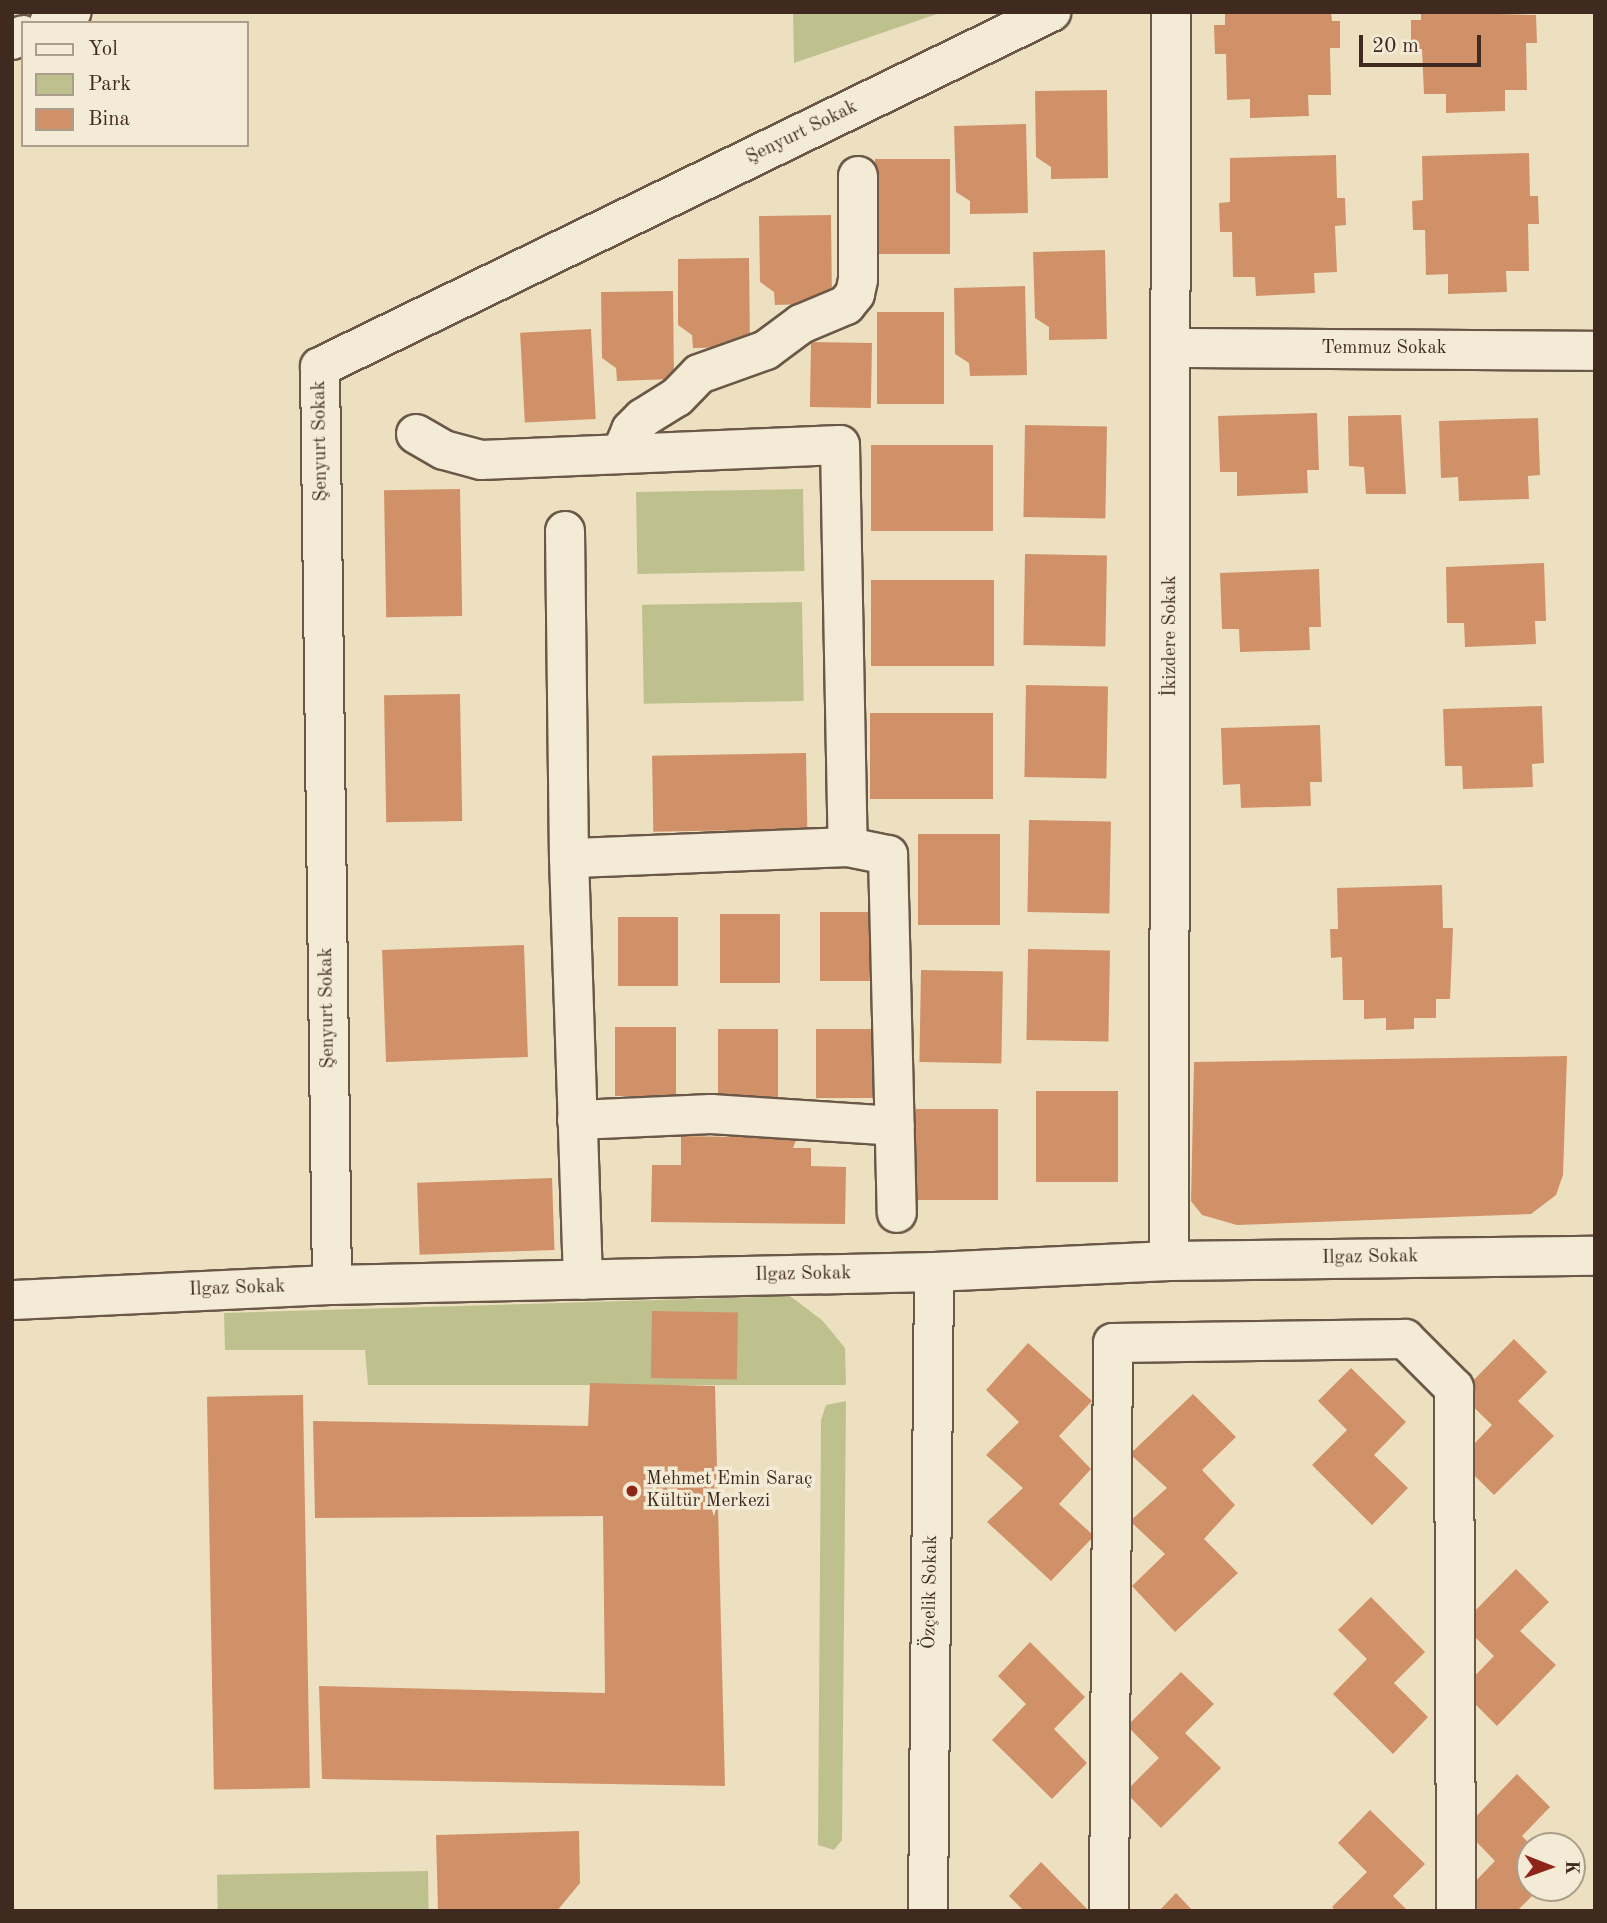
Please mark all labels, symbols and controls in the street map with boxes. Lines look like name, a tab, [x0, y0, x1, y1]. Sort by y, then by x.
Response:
legend	[21, 21, 248, 147]
scale bar	[1362, 21, 1484, 65]
text: 20 m	[1372, 36, 1419, 57]
text: Yol	[88, 39, 118, 60]
text: Park	[88, 74, 131, 95]
street label: Şenyurt Sokak	[743, 96, 861, 170]
text: Bina	[88, 109, 130, 130]
street label: Temmuz Sokak	[1321, 338, 1447, 360]
street label: Şenyurt Sokak	[309, 380, 333, 502]
street label: İkizdere Sokak	[1160, 575, 1182, 697]
street label: Şenyurt Sokak	[316, 947, 340, 1069]
street label: Ilgaz Sokak	[1322, 1246, 1418, 1270]
street label: Ilgaz Sokak	[755, 1263, 851, 1287]
street label: Ilgaz Sokak	[188, 1276, 286, 1302]
place label: Mehmet Emin Saraç Kültür Merkezi	[646, 1469, 812, 1513]
marker: Mehmet Emin Saraç Kültür Merkezi	[624, 1483, 640, 1499]
street label: Özçelik Sokak	[919, 1535, 943, 1649]
north arrow	[1516, 1832, 1586, 1902]
text: K	[1561, 1860, 1580, 1875]

